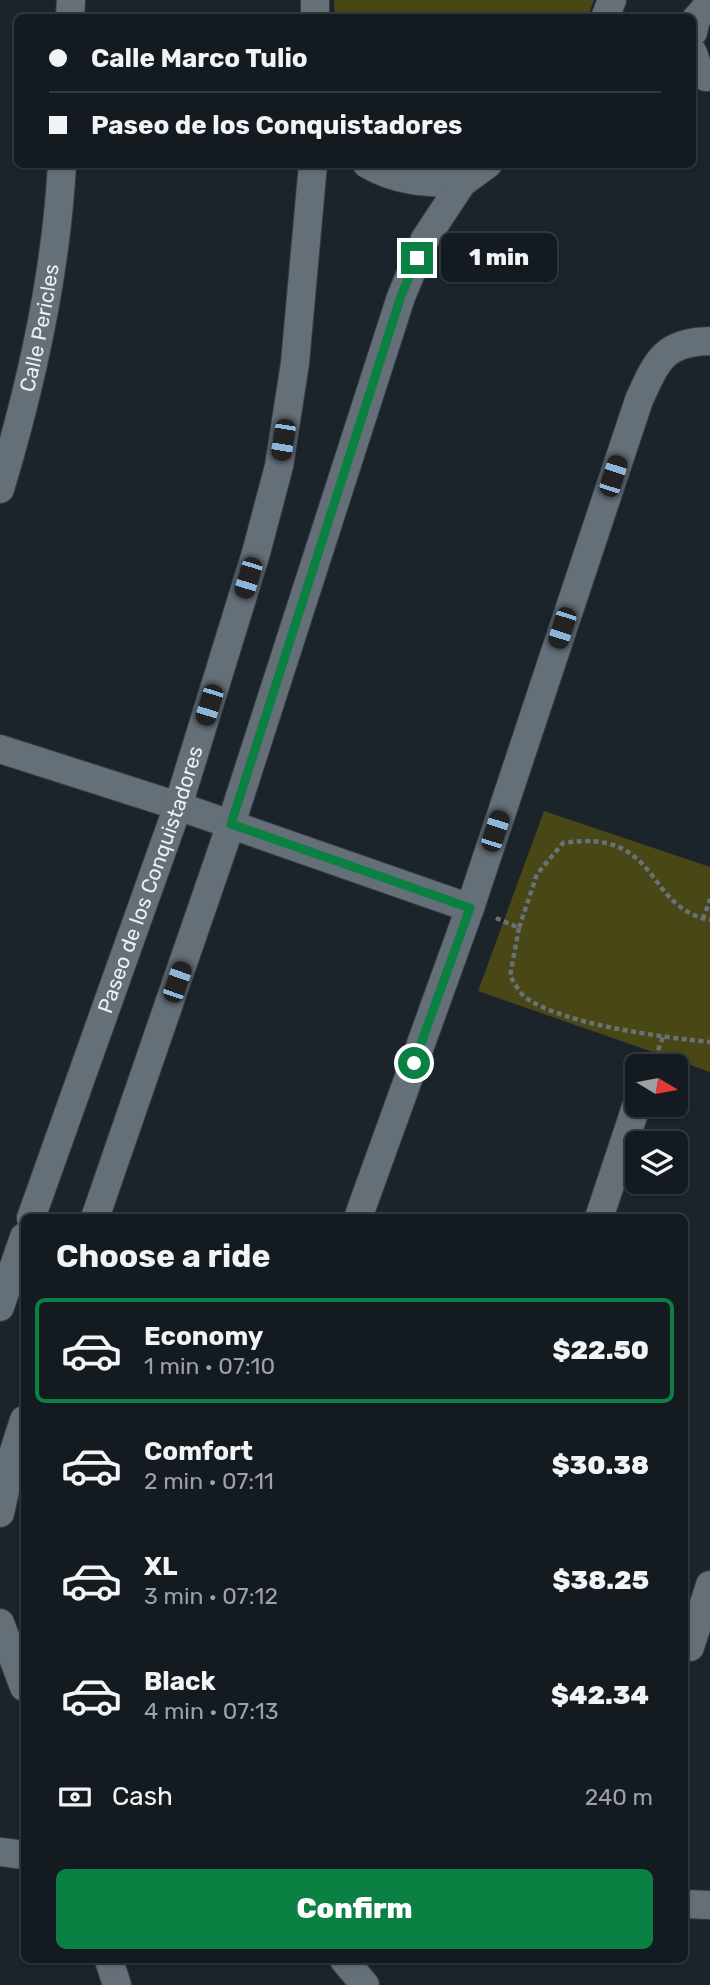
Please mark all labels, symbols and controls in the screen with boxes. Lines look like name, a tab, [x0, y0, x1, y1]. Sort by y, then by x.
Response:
text: Calle Marco Tulio	[91, 43, 308, 74]
text: Paseo de los Conquistadores	[91, 110, 462, 141]
callout: 1 min	[442, 233, 557, 282]
route end	[401, 242, 433, 274]
text: 1 min	[469, 243, 529, 271]
street label: Calle Pericles	[14, 262, 64, 394]
car	[270, 418, 297, 462]
car	[597, 453, 630, 499]
car	[232, 555, 265, 601]
car	[546, 605, 579, 651]
car	[193, 682, 226, 728]
street label: Paseo de los Conquistadores	[92, 743, 208, 1016]
car	[479, 808, 512, 854]
car	[161, 959, 194, 1005]
route start	[398, 1047, 430, 1079]
north arrow	[625, 1054, 688, 1116]
map controls	[625, 1054, 688, 1194]
button: layers	[625, 1131, 688, 1194]
text: Choose a ride	[56, 1237, 270, 1275]
icon: car	[60, 1319, 123, 1382]
text: Economy	[144, 1321, 263, 1352]
text: $22.50	[553, 1335, 649, 1366]
text: 1 min · 07:10	[144, 1352, 275, 1380]
icon: car	[60, 1434, 123, 1497]
text: Comfort	[144, 1436, 253, 1467]
text: $30.38	[552, 1450, 649, 1481]
text: 2 min · 07:11	[144, 1467, 274, 1495]
icon: car	[60, 1549, 123, 1612]
text: XL	[144, 1551, 177, 1582]
text: $38.25	[553, 1565, 649, 1596]
text: 3 min · 07:12	[144, 1582, 278, 1610]
icon: car	[60, 1664, 123, 1727]
text: Black	[144, 1666, 216, 1697]
text: $42.34	[551, 1680, 649, 1711]
text: 4 min · 07:13	[144, 1697, 279, 1725]
icon: cash	[56, 1778, 94, 1816]
text: Cash	[112, 1781, 173, 1812]
text: 240 m	[585, 1783, 653, 1811]
button: Confirm	[56, 1869, 653, 1949]

